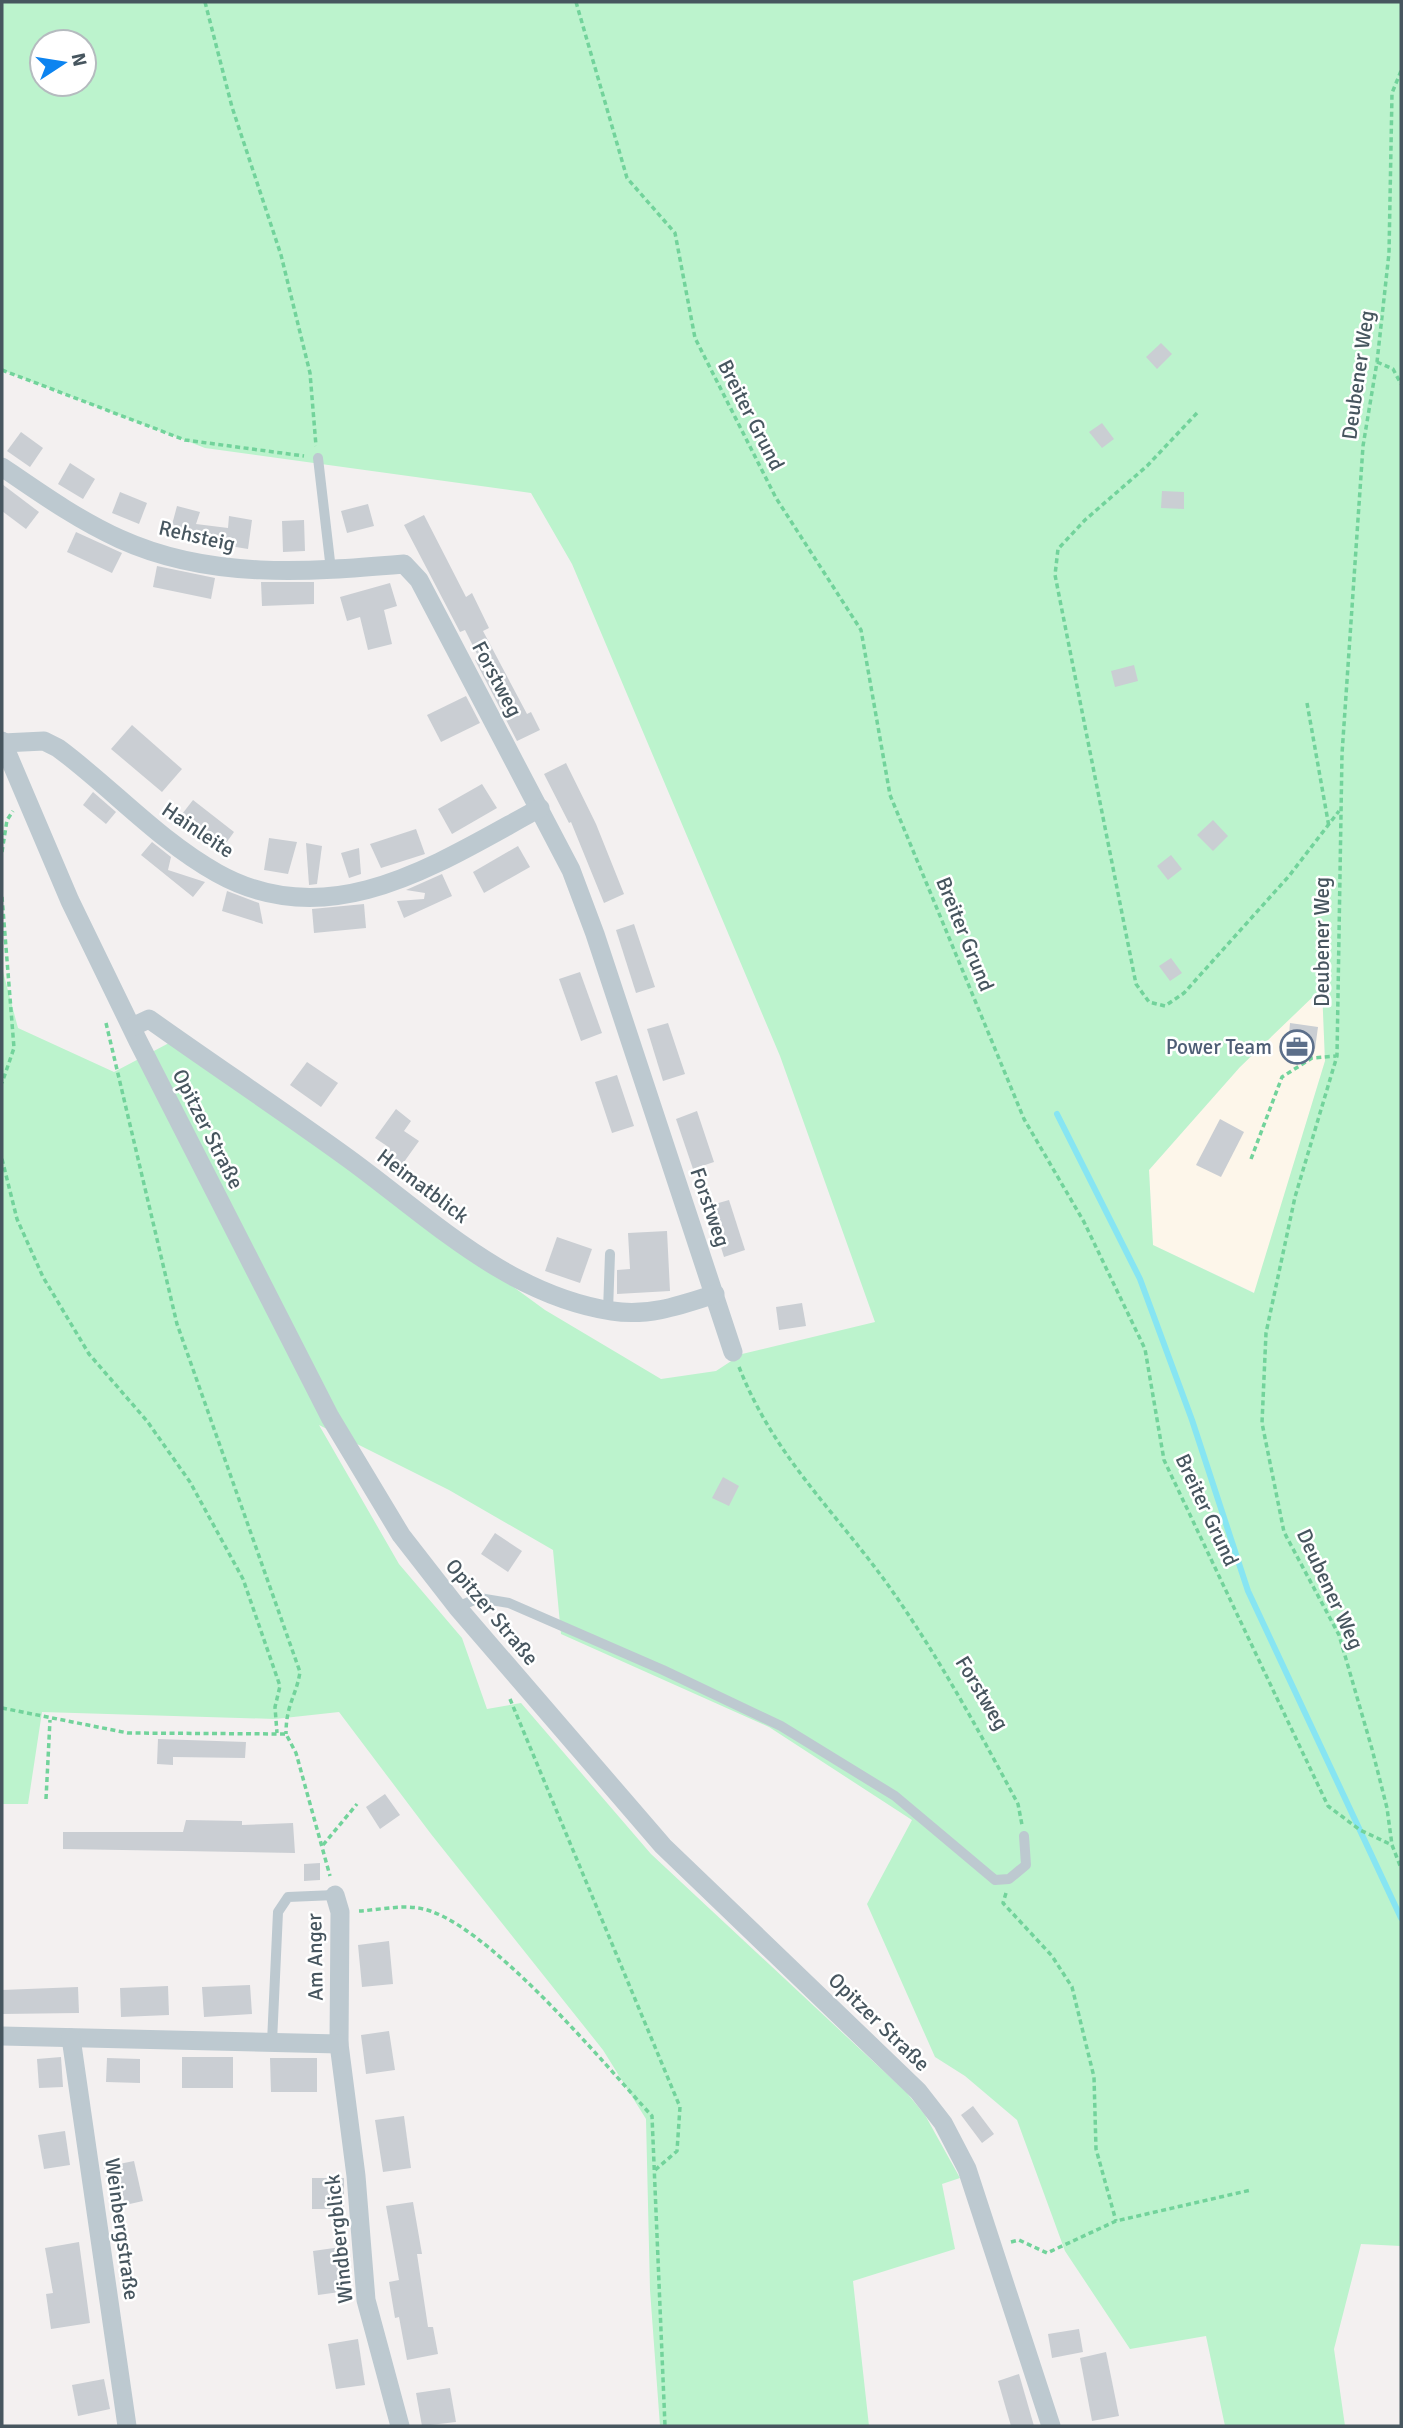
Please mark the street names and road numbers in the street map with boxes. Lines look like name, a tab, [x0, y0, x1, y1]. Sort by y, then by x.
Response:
street label: Deubener Weg	[1336, 309, 1380, 441]
street label: Breiter Grund	[712, 355, 790, 475]
street label: Rehsteig	[156, 515, 238, 557]
street label: Forstweg	[466, 637, 528, 721]
street label: Hainleite	[157, 796, 239, 864]
street label: Breiter Grund	[930, 873, 1000, 995]
street label: Deubener Weg	[1309, 877, 1335, 1007]
street label: Opitzer Straße	[167, 1065, 249, 1193]
street label: Heimatblick	[372, 1143, 474, 1229]
street label: Forstweg	[684, 1164, 736, 1250]
street label: Breiter Grund	[1170, 1450, 1244, 1570]
street label: Deubener Weg	[1291, 1525, 1369, 1653]
street label: Opitzer Straße	[440, 1553, 544, 1671]
street label: Forstweg	[950, 1651, 1014, 1735]
street label: Am Anger	[301, 1913, 329, 2001]
street label: Opitzer Straße	[823, 1967, 935, 2077]
street label: Weinbergstraße	[99, 2156, 145, 2302]
street label: Windbergblick	[319, 2173, 359, 2305]

